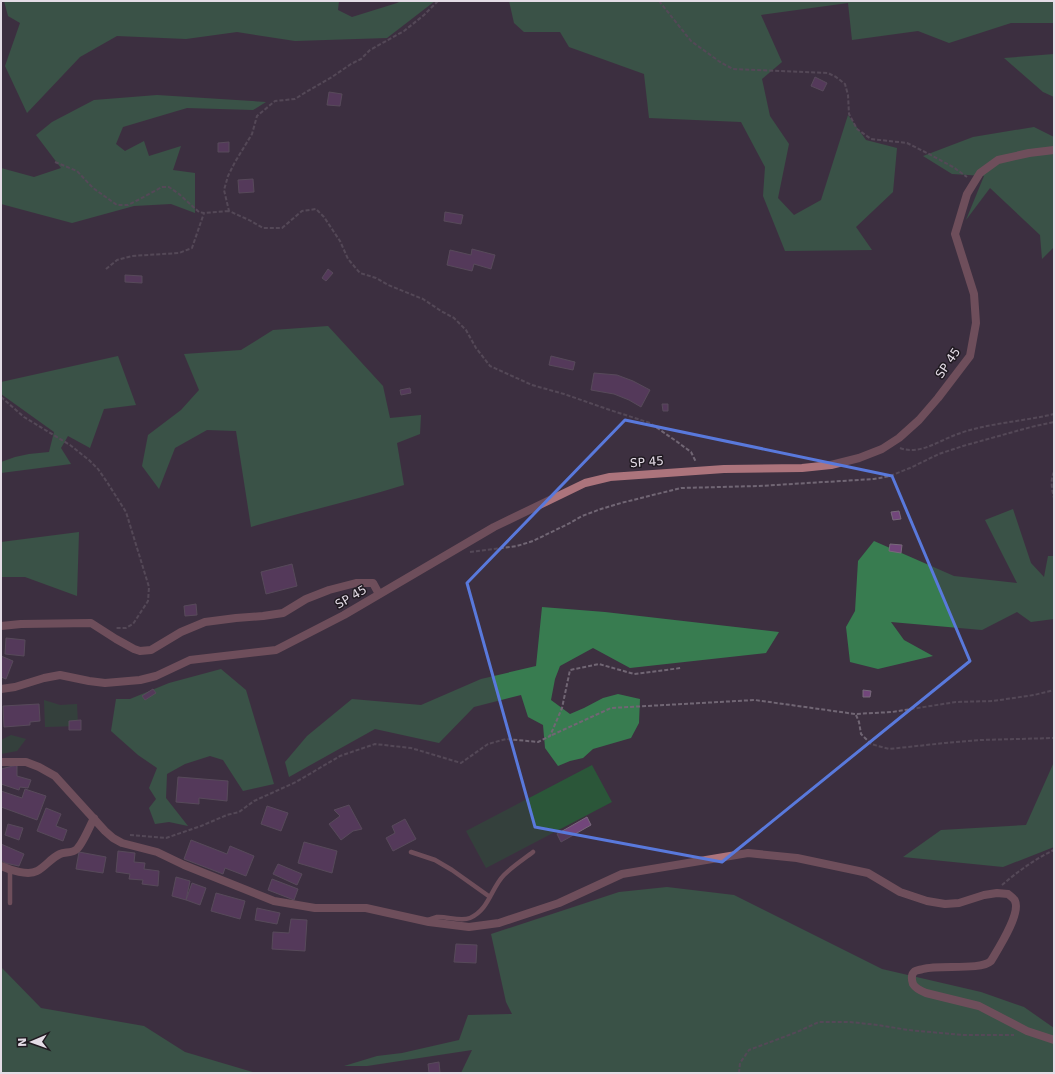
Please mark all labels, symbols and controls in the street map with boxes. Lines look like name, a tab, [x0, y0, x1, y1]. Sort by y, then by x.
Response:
street label: SP 45	[933, 345, 963, 381]
street label: SP 45	[630, 454, 664, 470]
street label: SP 45	[333, 582, 369, 612]
north arrow	[12, 1022, 52, 1062]
text: N	[16, 1037, 29, 1047]

